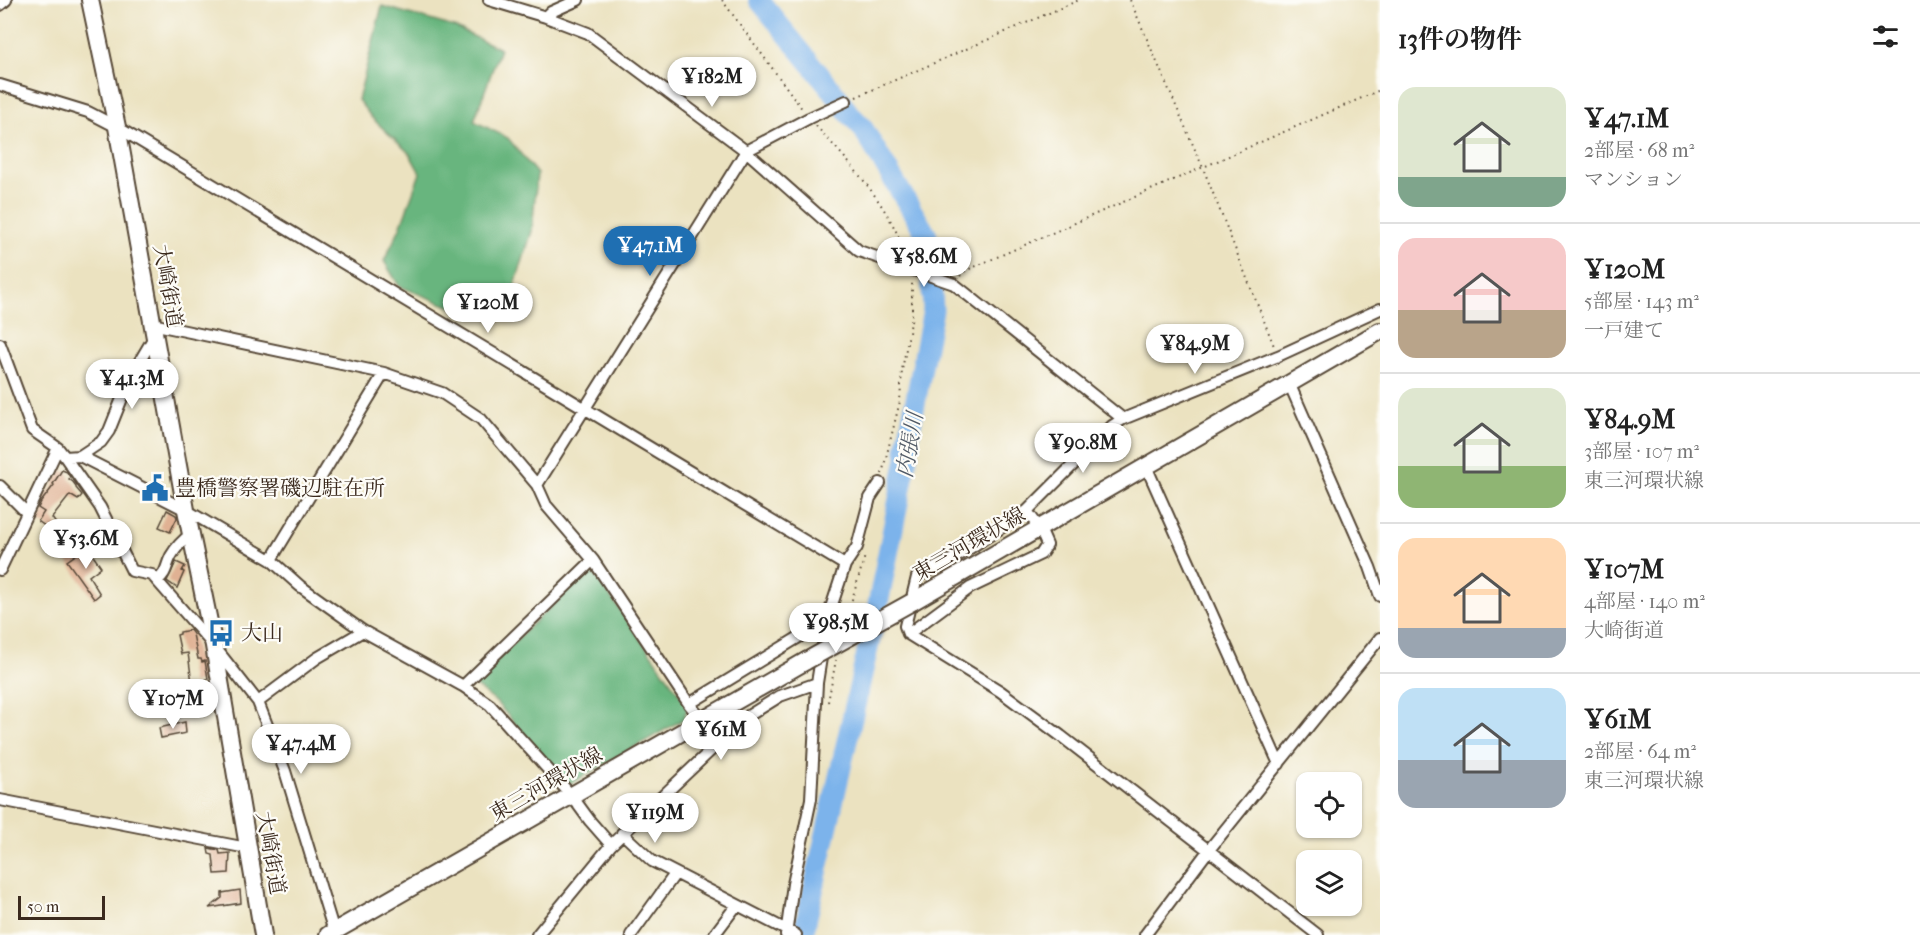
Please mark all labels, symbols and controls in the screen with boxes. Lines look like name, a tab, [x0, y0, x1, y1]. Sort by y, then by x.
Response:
icon: filters	[1869, 20, 1902, 53]
text: 13件の物件	[1398, 24, 1522, 55]
pin: ¥182M	[670, 57, 754, 108]
text: ¥182M	[681, 65, 743, 88]
text: ¥47.1M	[1584, 103, 1669, 134]
icon: home	[1446, 111, 1518, 183]
text: 2部屋 · 68 m²	[1584, 139, 1694, 162]
text: マンション	[1584, 168, 1683, 191]
pin: ¥47.1M	[601, 226, 699, 277]
text: ¥47.1M	[617, 234, 683, 257]
pin: ¥58.6M	[875, 237, 973, 288]
street label: 大崎街道	[149, 243, 187, 329]
text: ¥58.6M	[890, 245, 958, 268]
text: ¥120M	[1584, 254, 1665, 285]
icon: home	[1446, 262, 1518, 334]
pin: ¥120M	[446, 283, 530, 334]
text: 5部屋 · 143 m²	[1584, 290, 1699, 313]
text: ¥120M	[457, 291, 519, 314]
text: 一戸建て	[1584, 319, 1664, 342]
pin: ¥84.9M	[1146, 324, 1244, 375]
text: ¥84.9M	[1160, 332, 1230, 355]
pin: ¥41.3M	[83, 359, 181, 410]
text: ¥41.3M	[100, 367, 164, 390]
text: ¥84.9M	[1584, 404, 1675, 435]
water label: 内張川	[891, 408, 929, 480]
icon: home	[1446, 412, 1518, 484]
pin: ¥90.8M	[1034, 423, 1132, 474]
text: ¥90.8M	[1048, 431, 1118, 454]
text: 3部屋 · 107 m²	[1584, 440, 1699, 463]
text: 東三河環状線	[1584, 469, 1704, 492]
public building icon: 豊橋警察署磯辺駐在所	[140, 473, 170, 503]
place label: 豊橋警察署磯辺駐在所	[175, 476, 385, 500]
street label: 東三河環状線	[908, 502, 1030, 586]
pin: ¥53.6M	[37, 519, 135, 570]
text: ¥53.6M	[53, 527, 119, 550]
text: ¥107M	[1584, 554, 1664, 585]
icon: home	[1446, 562, 1518, 634]
text: 4部屋 · 140 m²	[1584, 590, 1705, 613]
pin: ¥98.5M	[787, 603, 885, 654]
text: ¥98.5M	[803, 611, 869, 634]
bus stop icon: 大山	[206, 618, 236, 648]
text: 大崎街道	[1584, 619, 1664, 642]
place label: 大山	[241, 621, 283, 645]
pin: ¥107M	[131, 679, 215, 730]
text: ¥107M	[142, 687, 204, 710]
text: ¥61M	[1584, 704, 1651, 735]
pin: ¥61M	[685, 710, 757, 761]
icon: home	[1446, 712, 1518, 784]
text: ¥61M	[695, 718, 747, 741]
pin: ¥47.4M	[252, 724, 350, 775]
text: ¥47.4M	[266, 732, 336, 755]
text: 2部屋 · 64 m²	[1584, 740, 1696, 763]
street label: 東三河環状線	[485, 742, 607, 826]
text: 東三河環状線	[1584, 769, 1704, 792]
map controls	[1296, 772, 1362, 916]
button: locate	[1296, 772, 1362, 838]
pin: ¥119M	[613, 793, 697, 844]
text: ¥119M	[626, 801, 684, 824]
street label: 大崎街道	[252, 810, 290, 896]
button: layers	[1296, 850, 1362, 916]
scale bar	[18, 893, 105, 920]
text: 50 m	[27, 897, 59, 916]

